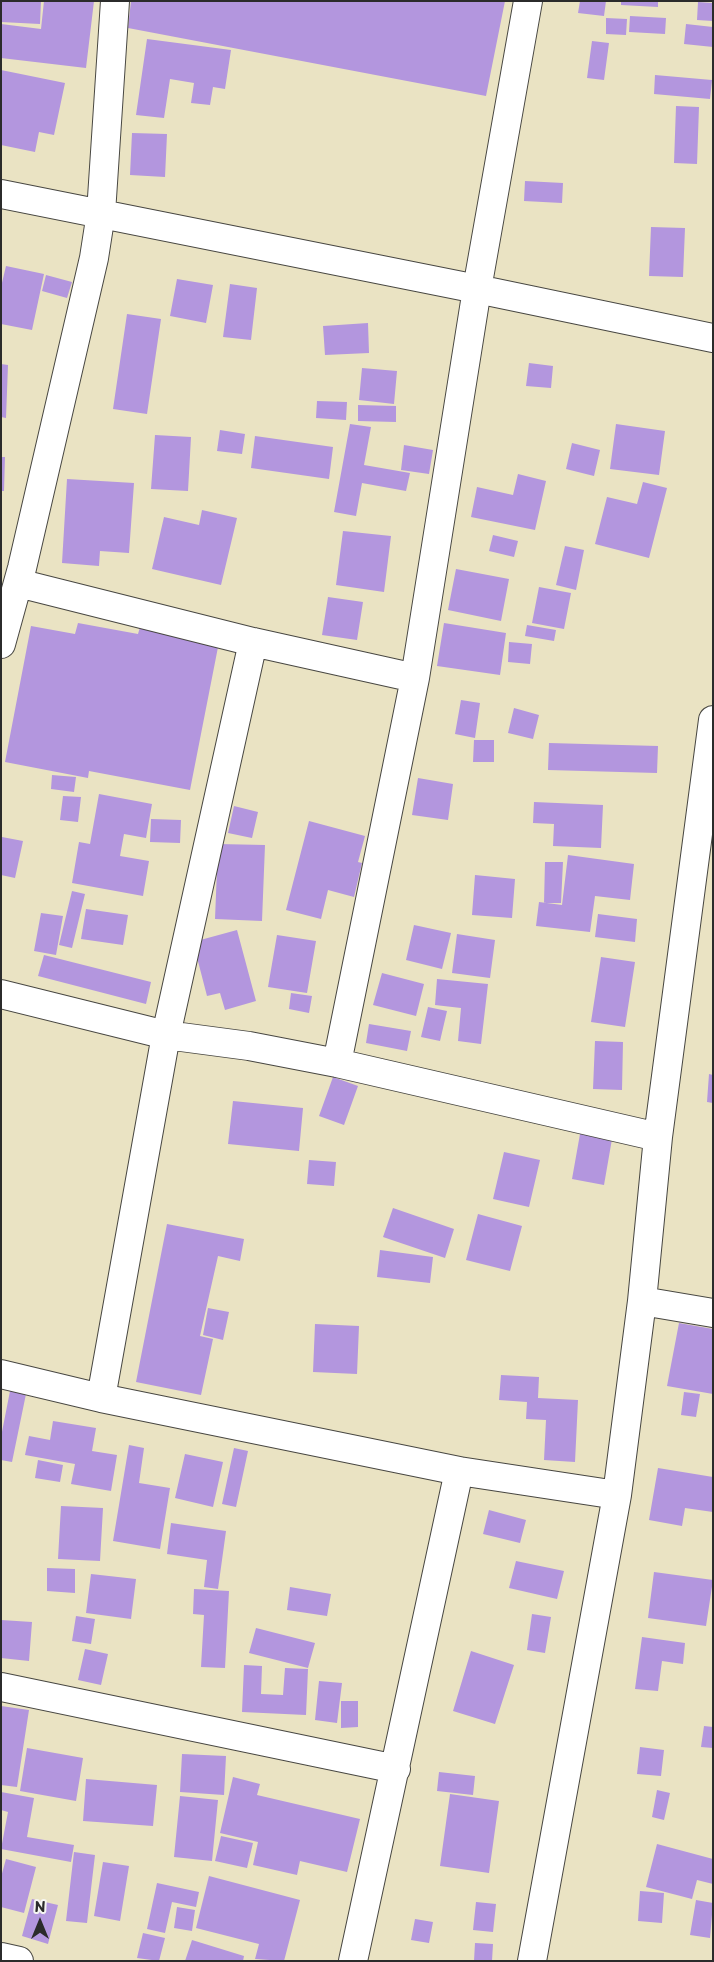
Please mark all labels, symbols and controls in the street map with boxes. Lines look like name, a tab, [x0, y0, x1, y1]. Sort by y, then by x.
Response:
text: N	[34, 1896, 46, 1917]
north arrow	[15, 1897, 65, 1947]

